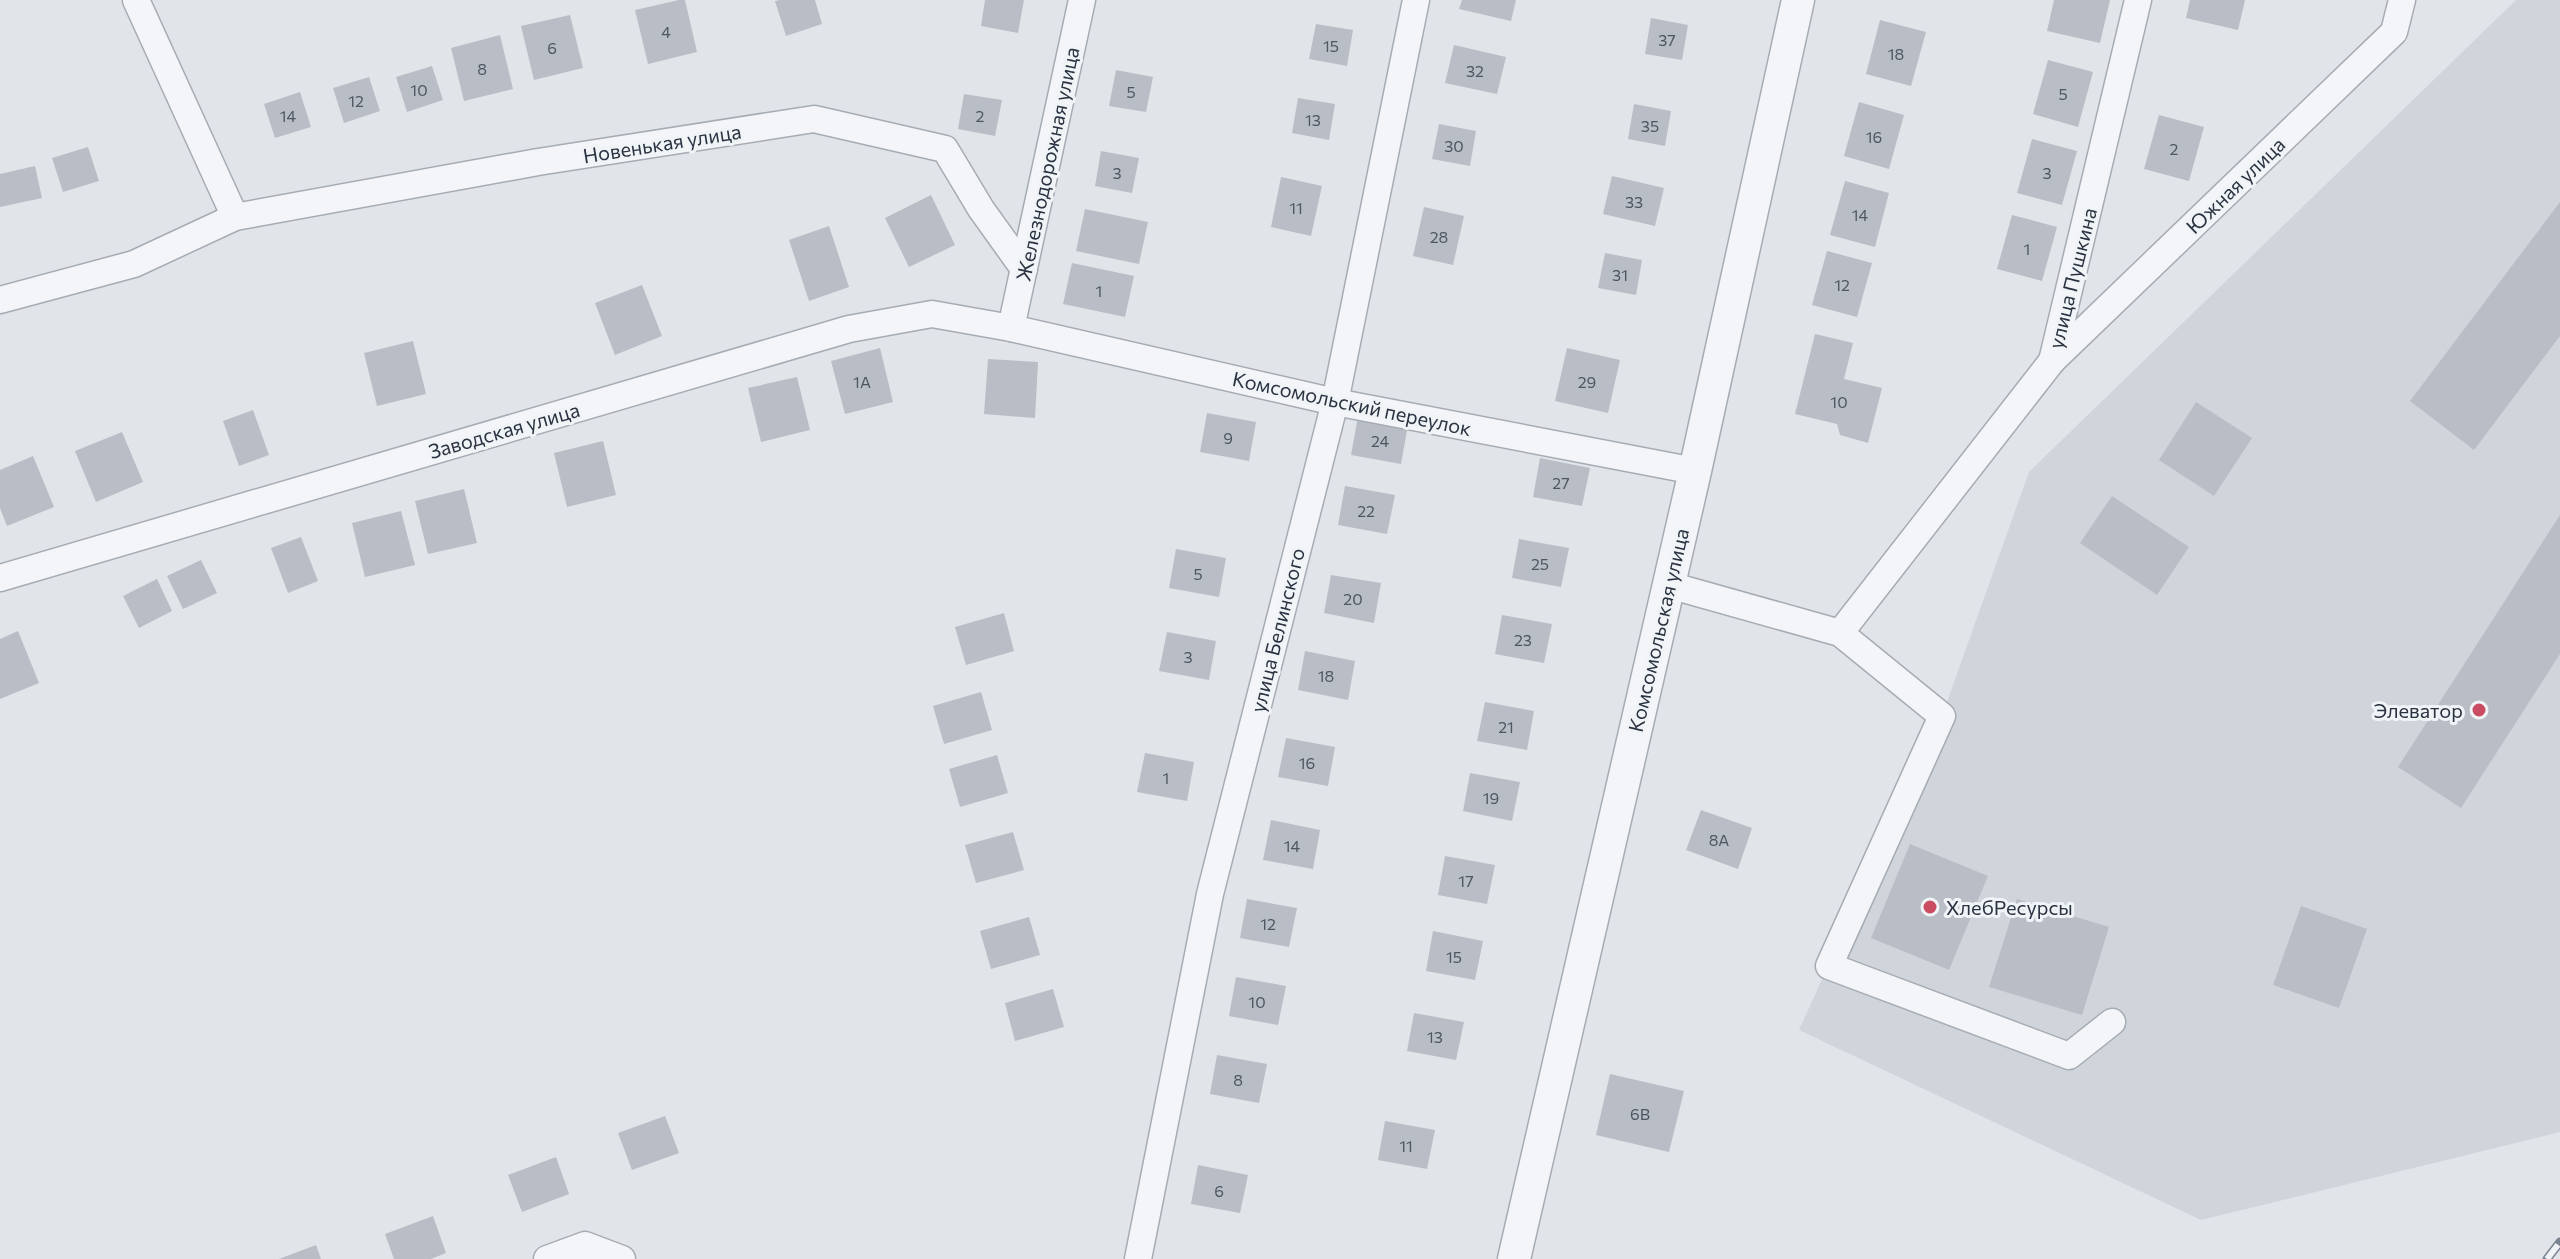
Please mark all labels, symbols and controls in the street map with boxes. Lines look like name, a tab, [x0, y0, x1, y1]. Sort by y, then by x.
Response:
house number: 4	[661, 22, 671, 41]
house number: 37	[1658, 30, 1676, 49]
house number: 15	[1323, 36, 1339, 55]
house number: 6	[547, 38, 557, 57]
house number: 18	[1888, 44, 1904, 63]
street label: Железнодорожная улица	[1010, 45, 1084, 283]
house number: 8	[477, 59, 487, 78]
house number: 32	[1466, 61, 1484, 80]
house number: 10	[410, 80, 428, 99]
house number: 5	[1126, 82, 1136, 101]
house number: 5	[2058, 84, 2068, 103]
house number: 12	[348, 91, 364, 110]
house number: 14	[280, 106, 297, 125]
house number: 2	[976, 106, 985, 125]
house number: 13	[1305, 110, 1321, 129]
house number: 35	[1641, 116, 1659, 135]
street label: Новенькая улица	[581, 119, 743, 167]
house number: 16	[1866, 127, 1882, 146]
street label: Южная улица	[2181, 132, 2289, 238]
house number: 30	[1444, 136, 1464, 155]
house number: 2	[2170, 139, 2179, 158]
house number: 3	[1112, 163, 1122, 182]
house number: 3	[2042, 163, 2052, 182]
house number: 33	[1625, 192, 1643, 211]
house number: 11	[1289, 198, 1303, 217]
house number: 14	[1852, 205, 1869, 224]
street label: улица Пушкина	[2043, 205, 2101, 351]
house number: 28	[1430, 227, 1448, 246]
house number: 1	[2024, 239, 2030, 258]
house number: 31	[1612, 265, 1628, 284]
house number: 12	[1834, 275, 1850, 294]
house number: 1	[1096, 281, 1102, 300]
street label: Комсомольский переулок	[1230, 366, 1474, 440]
house number: 1А	[853, 372, 871, 391]
house number: 29	[1578, 372, 1596, 391]
house number: 10	[1830, 392, 1848, 411]
street label: Заводская улица	[426, 397, 582, 463]
house number: 9	[1223, 428, 1233, 447]
house number: 24	[1371, 431, 1389, 450]
house number: 27	[1552, 473, 1570, 492]
house number: 22	[1357, 501, 1375, 520]
street label: Комсомольская улица	[1623, 526, 1693, 734]
street label: улица Белинского	[1245, 545, 1309, 715]
house number: 25	[1531, 554, 1549, 573]
house number: 5	[1193, 564, 1203, 583]
house number: 20	[1343, 589, 1363, 608]
house number: 23	[1514, 630, 1532, 649]
house number: 3	[1183, 647, 1193, 666]
house number: 18	[1318, 666, 1334, 685]
place label: Элеватор	[2374, 698, 2463, 722]
marker: Элеватор	[2470, 701, 2488, 719]
house number: 21	[1498, 717, 1514, 736]
house number: 16	[1299, 753, 1315, 772]
house number: 1	[1163, 768, 1169, 787]
house number: 19	[1483, 788, 1499, 807]
house number: 8А	[1709, 830, 1729, 849]
house number: 14	[1284, 836, 1301, 855]
house number: 17	[1458, 871, 1474, 890]
place label: ХлебРесурсы	[1946, 895, 2073, 919]
marker: ХлебРесурсы	[1921, 898, 1939, 916]
house number: 12	[1260, 914, 1276, 933]
house number: 15	[1446, 947, 1462, 966]
house number: 10	[1248, 992, 1266, 1011]
house number: 13	[1427, 1027, 1443, 1046]
house number: 8	[1233, 1070, 1243, 1089]
house number: 6В	[1630, 1104, 1650, 1123]
house number: 11	[1399, 1136, 1413, 1155]
house number: 6	[1214, 1181, 1224, 1200]

